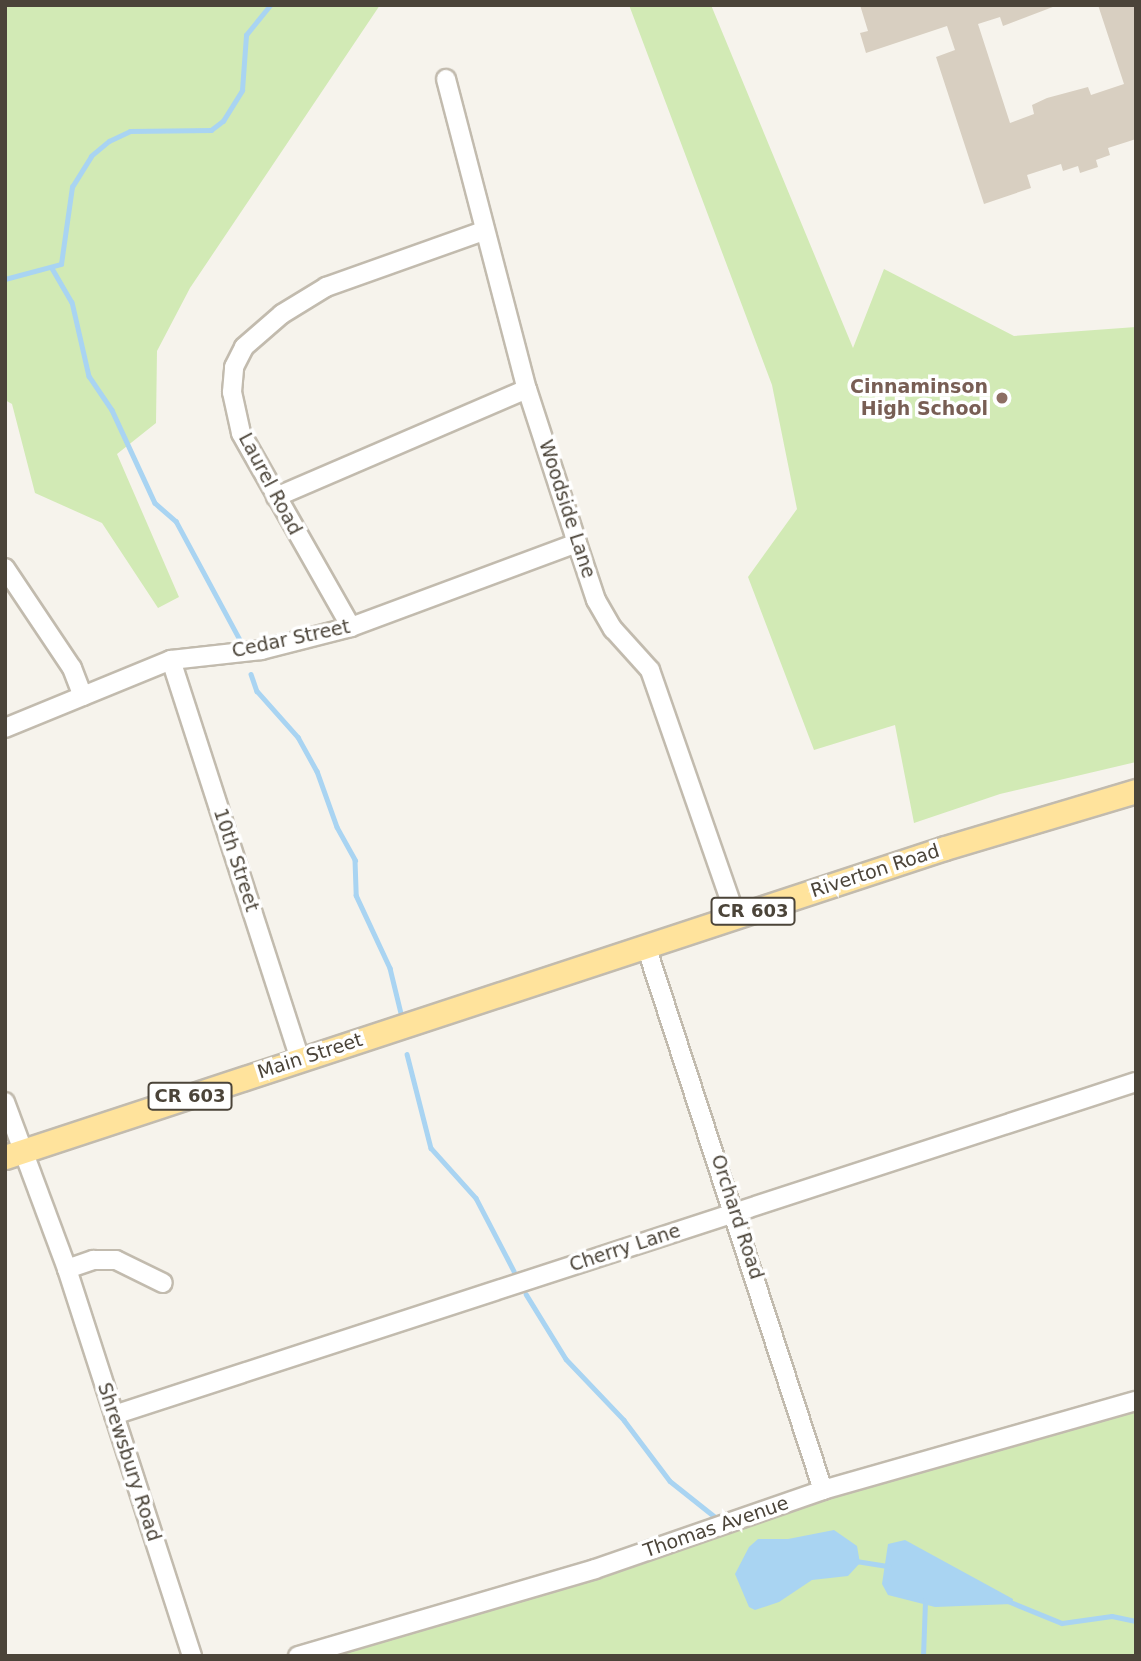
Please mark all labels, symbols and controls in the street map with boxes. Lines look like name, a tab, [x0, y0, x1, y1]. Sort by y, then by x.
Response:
place label: Cinnaminson High School	[850, 376, 988, 420]
marker: Cinnaminson High School	[994, 390, 1010, 406]
street label: Laurel Road	[234, 429, 306, 539]
street label: Woodside Lane	[534, 437, 600, 581]
street label: Cedar Street	[230, 615, 352, 663]
street label: 10th Street	[209, 805, 263, 915]
street label: Riverton Road	[808, 839, 942, 903]
road number: CR 603	[709, 896, 797, 926]
street label: Main Street	[255, 1028, 365, 1084]
road number: CR 603	[146, 1082, 234, 1111]
street label: Orchard Road	[706, 1152, 768, 1282]
street label: Cherry Lane	[567, 1219, 683, 1277]
street label: Shrewsbury Road	[93, 1380, 165, 1544]
street label: Thomas Avenue	[640, 1491, 792, 1563]

